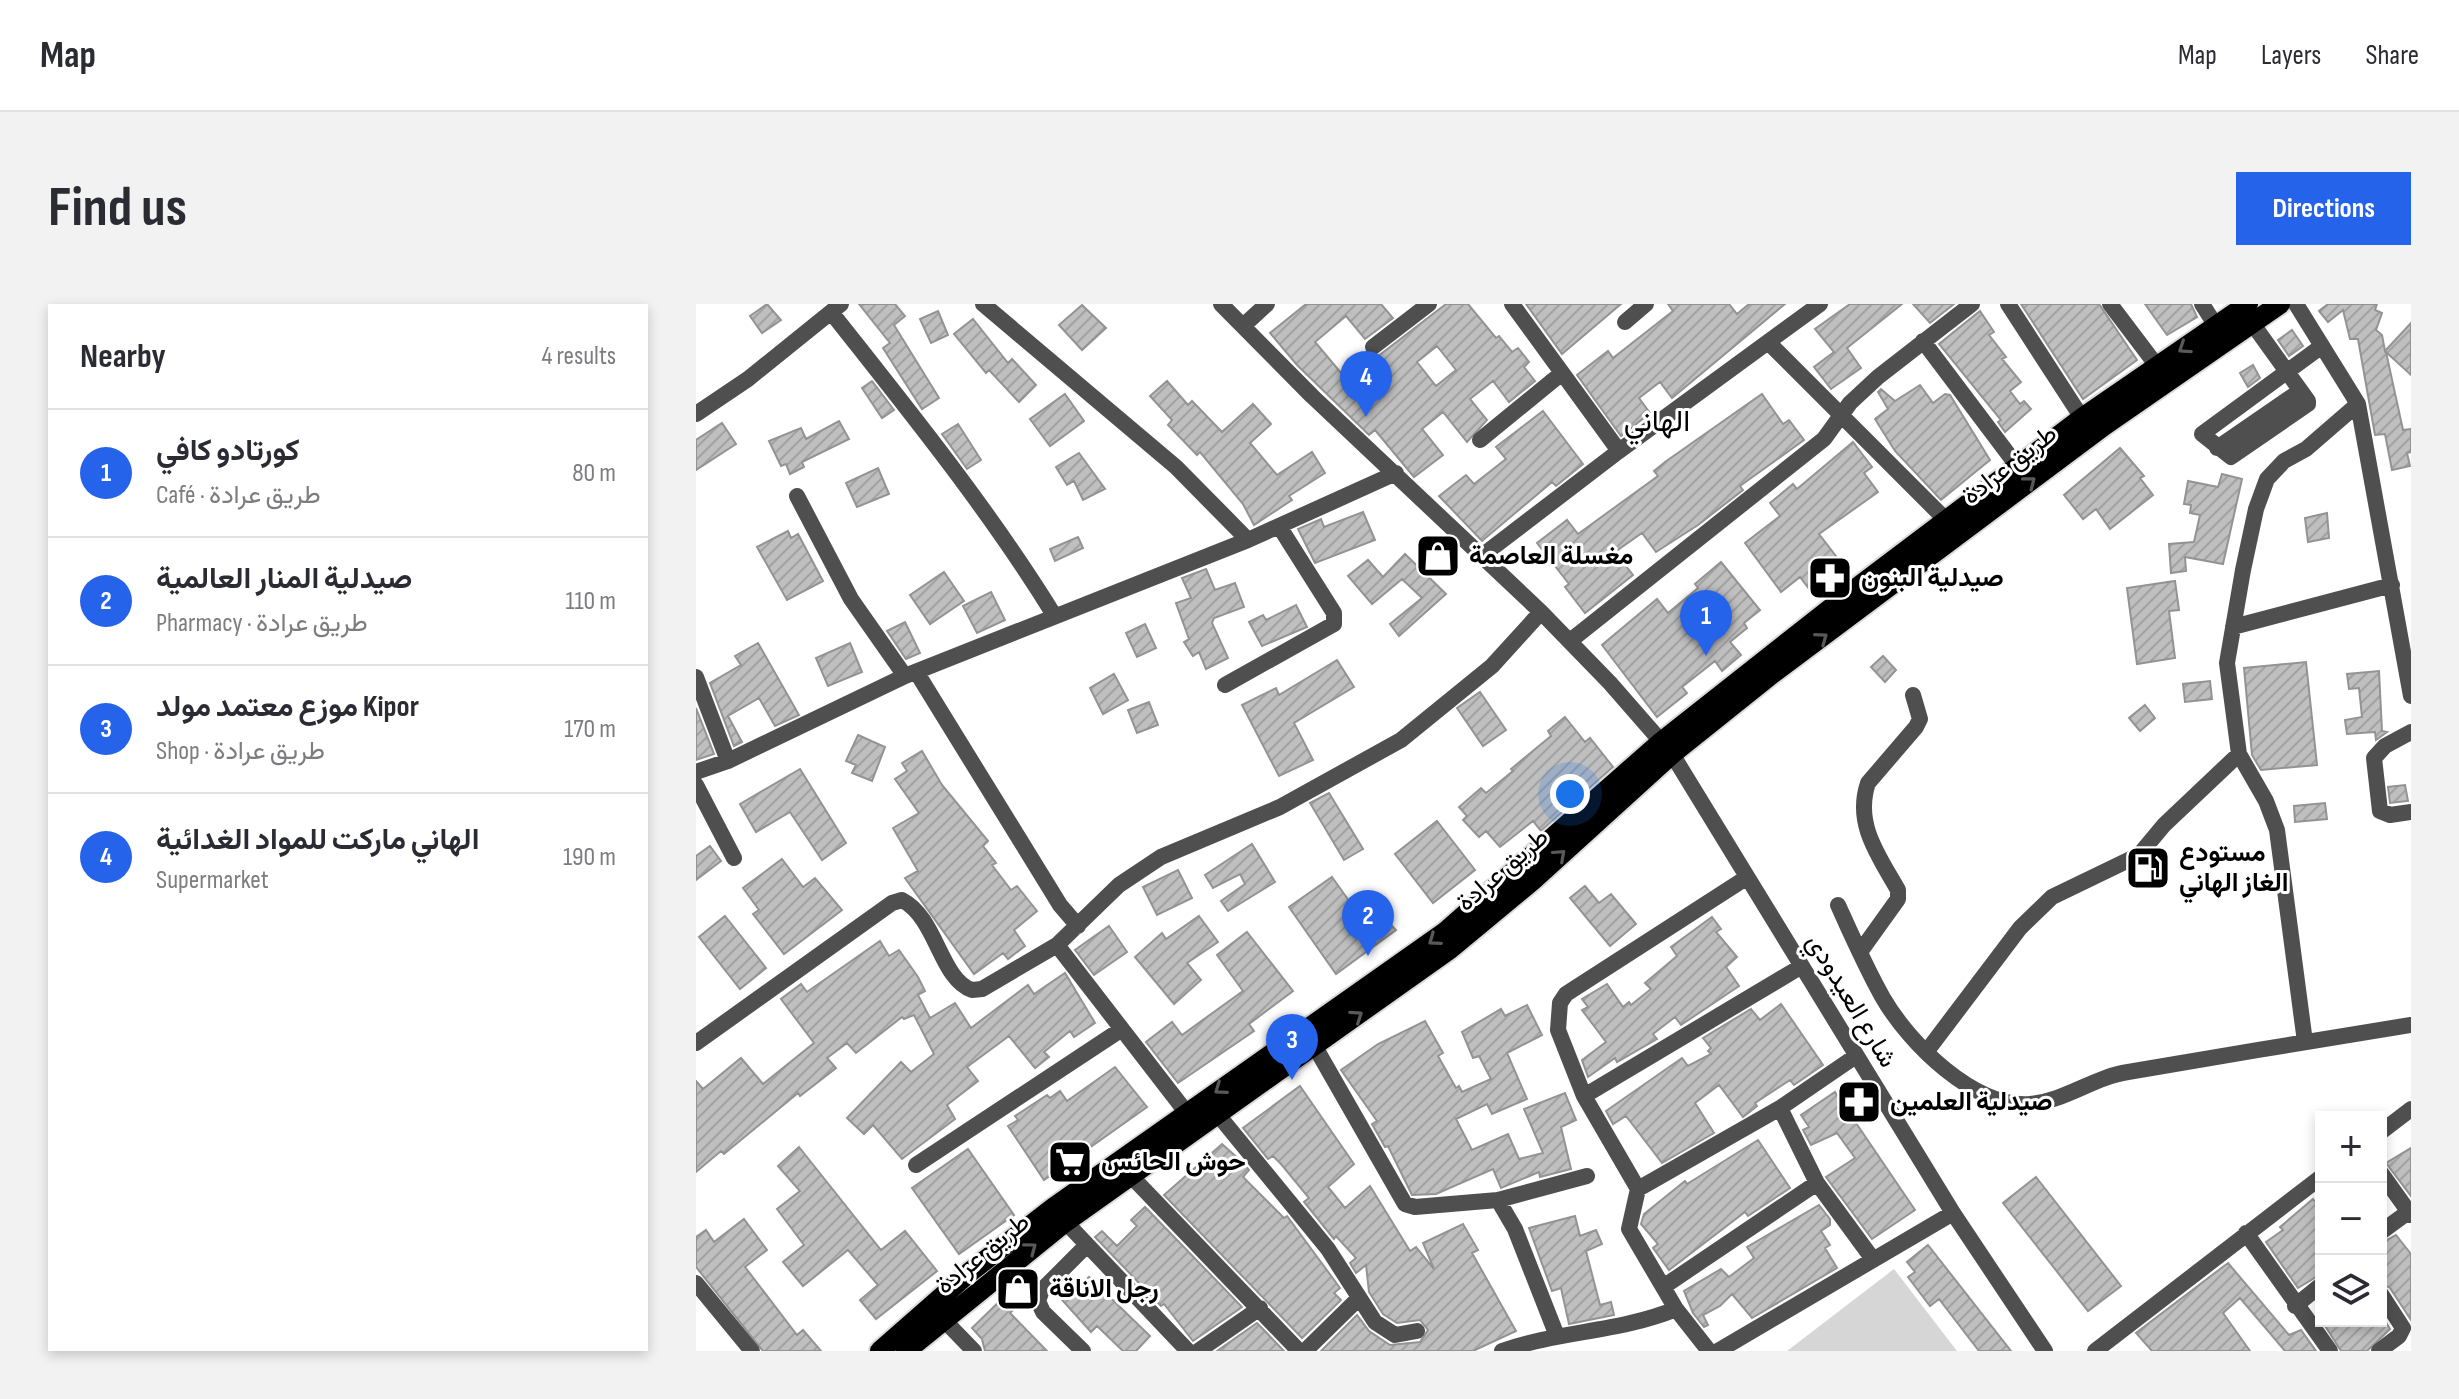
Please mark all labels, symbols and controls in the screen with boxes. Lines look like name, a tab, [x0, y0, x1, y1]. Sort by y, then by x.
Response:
text: Map	[40, 33, 96, 78]
text: Map	[2178, 39, 2217, 72]
text: Layers	[2261, 39, 2321, 72]
text: Share	[2365, 39, 2419, 72]
button: Directions	[2236, 172, 2411, 245]
text: Find us	[48, 175, 187, 242]
text: Nearby	[80, 336, 166, 377]
one-way arrow	[2178, 338, 2192, 353]
text: 4 results	[541, 341, 616, 372]
pin: 4	[1340, 351, 1392, 417]
district label: الهاني	[1624, 404, 1690, 445]
street label: طريق عرادة	[1956, 418, 2064, 512]
text: كورتادو كافي	[156, 433, 300, 469]
text: 1	[101, 458, 111, 489]
text: 80 m	[572, 458, 616, 489]
one-way arrow	[2021, 478, 2036, 492]
text: Café · طريق عرادة	[156, 480, 321, 511]
shop icon: مغسلة العاصمة	[1414, 532, 1462, 580]
place label: مغسلة العاصمة	[1469, 541, 1633, 572]
pharmacy icon: صيدلية البنون	[1806, 554, 1854, 602]
text: صيدلية المنار العالمية	[156, 561, 412, 597]
place label: صيدلية البنون	[1861, 563, 2004, 594]
text: 2	[100, 586, 112, 617]
text: 110 m	[565, 586, 616, 617]
pin: 1	[1680, 590, 1732, 656]
text: Pharmacy · طريق عرادة	[156, 608, 368, 639]
one-way arrow	[1813, 633, 1827, 648]
text: موزع معتمد مولد Kipor	[156, 689, 419, 725]
text: 3	[100, 714, 112, 745]
text: 170 m	[564, 714, 616, 745]
text: Shop · طريق عرادة	[156, 736, 325, 767]
your location	[1550, 774, 1590, 814]
text: الهاني ماركت للمواد الغدائية	[156, 822, 479, 858]
street label: طريق عرادة	[1451, 822, 1555, 918]
place label: مستودع الغاز الهاني	[2179, 838, 2289, 904]
text: 4	[100, 842, 112, 873]
text: 190 m	[563, 842, 616, 873]
fuel station icon: مستودع الغاز الهاني	[2124, 844, 2172, 892]
one-way arrow	[1551, 851, 1566, 865]
text: Supermarket	[156, 865, 269, 896]
pin: 2	[1342, 890, 1394, 956]
street label: شارع العيدودي	[1796, 929, 1903, 1076]
one-way arrow	[1428, 931, 1443, 945]
one-way arrow	[1348, 1011, 1362, 1026]
pin: 3	[1266, 1014, 1318, 1080]
pharmacy icon: صيدلية العلمين	[1835, 1078, 1883, 1126]
one-way arrow	[1215, 1079, 1229, 1093]
place label: صيدلية العلمين	[1890, 1087, 2053, 1118]
map controls	[2315, 1111, 2387, 1327]
button: +	[2315, 1111, 2387, 1183]
supermarket icon: حوش الحائس	[1046, 1138, 1094, 1186]
place label: حوش الحائس	[1101, 1147, 1246, 1178]
button: −	[2315, 1183, 2387, 1255]
street label: طريق عرادة	[930, 1207, 1036, 1301]
one-way arrow	[1022, 1244, 1037, 1258]
button: layers	[2315, 1255, 2387, 1327]
shop icon: رجل الاناقة	[994, 1265, 1042, 1313]
place label: رجل الاناقة	[1049, 1274, 1159, 1305]

